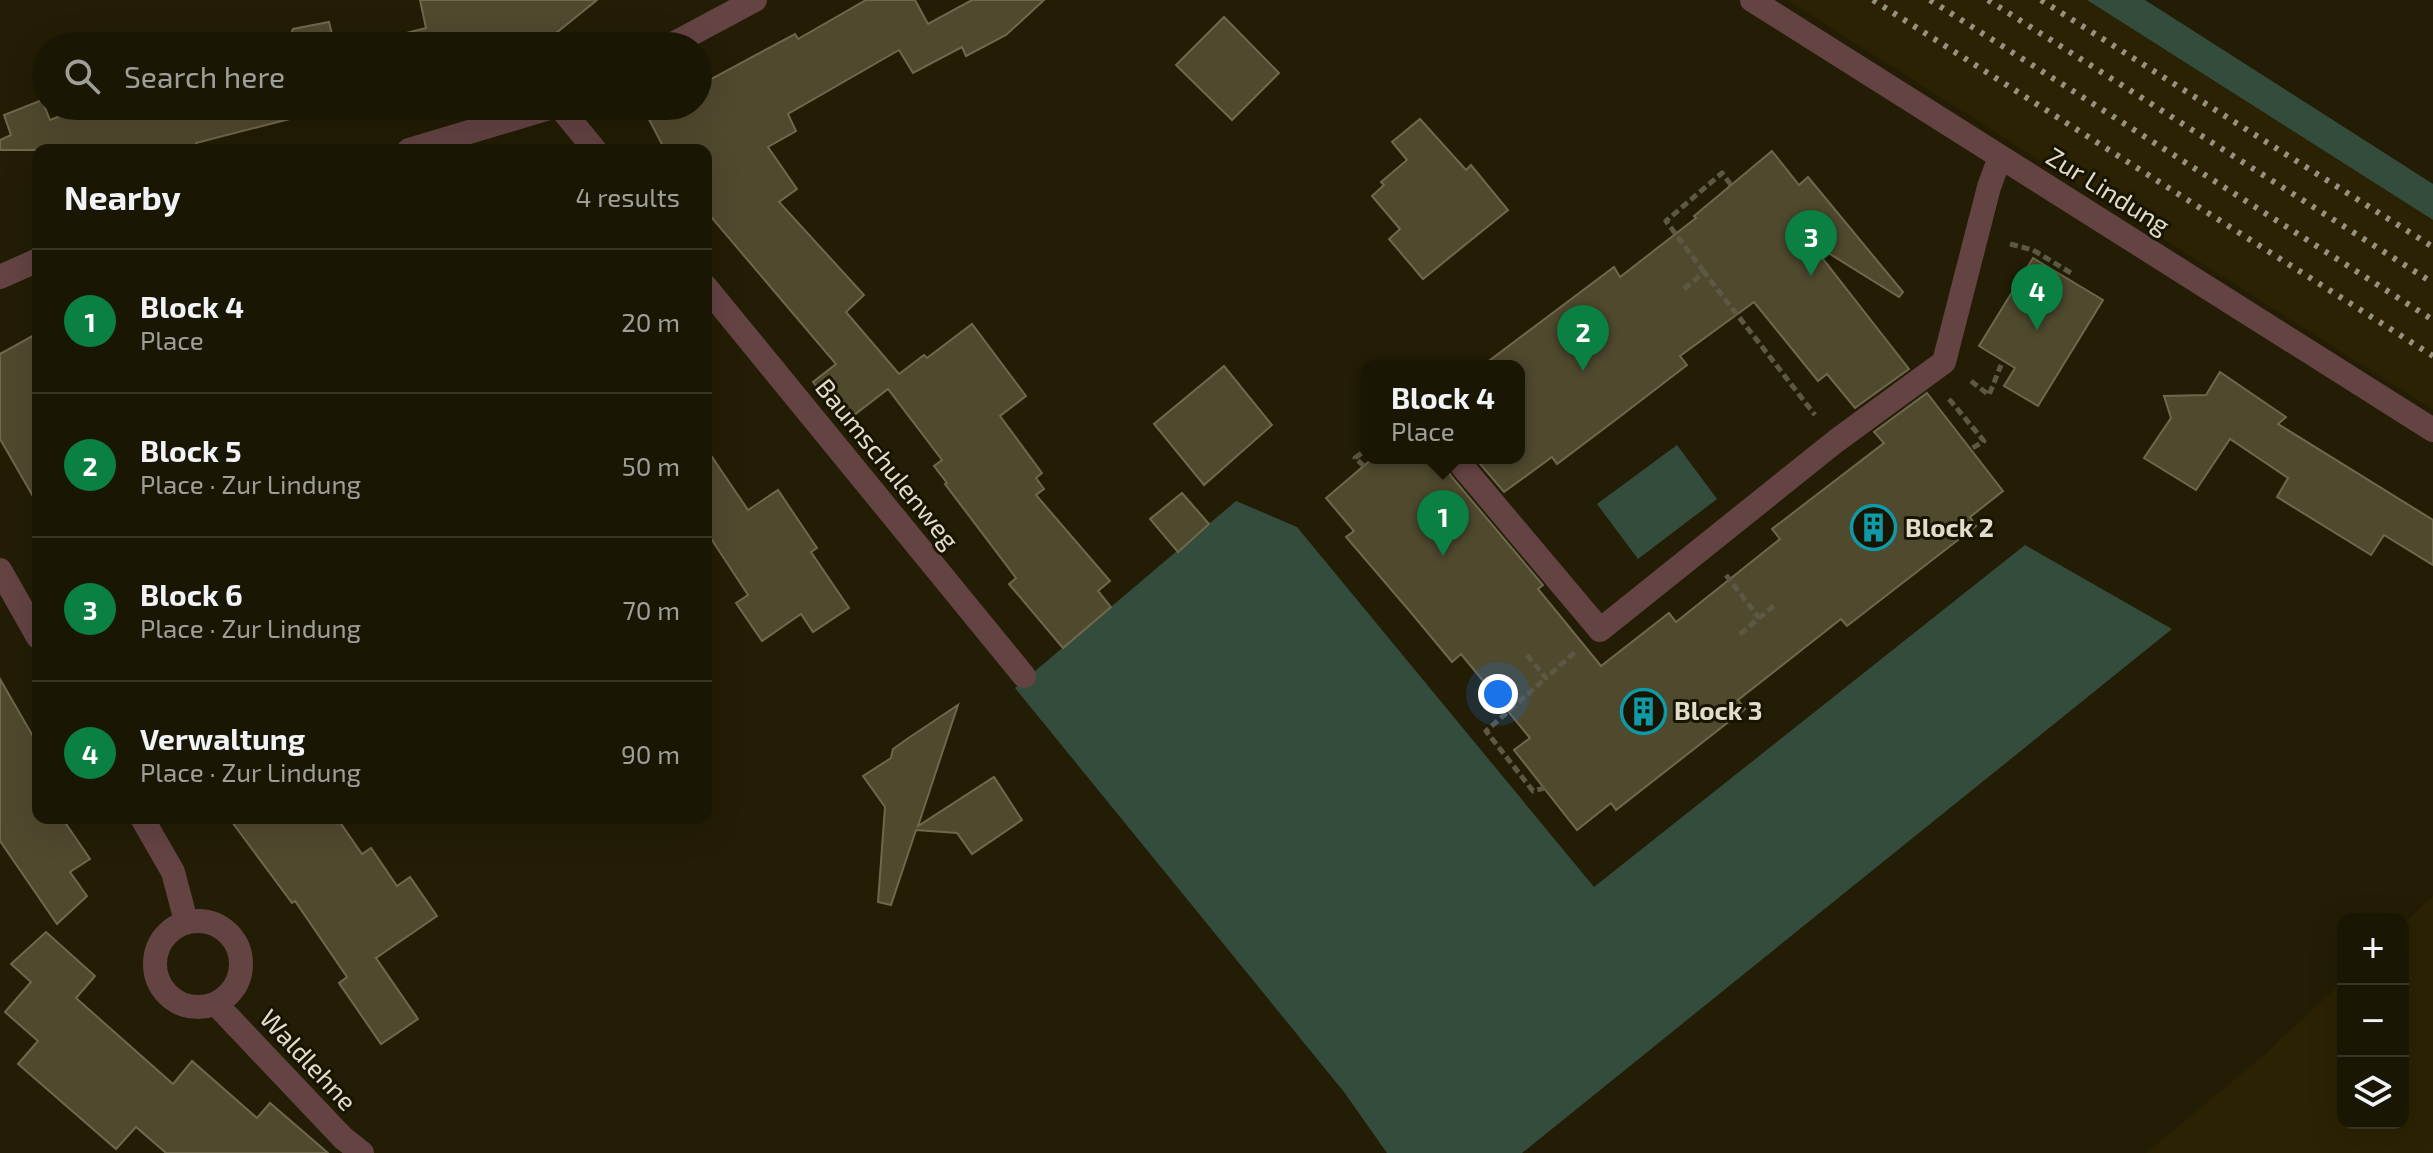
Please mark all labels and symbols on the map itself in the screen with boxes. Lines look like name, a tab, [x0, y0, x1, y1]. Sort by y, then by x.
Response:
street label: Zur Lindung	[2041, 140, 2176, 240]
pin: 3	[1785, 210, 1837, 276]
pin: 4	[2011, 264, 2063, 330]
pin: 2	[1557, 305, 1609, 371]
street label: Baumschulenweg	[810, 372, 966, 555]
pin: 1	[1417, 490, 1469, 556]
building icon: Block 2	[1850, 504, 1898, 552]
place label: Block 2	[1905, 511, 1994, 542]
your location	[1478, 674, 1518, 714]
building icon: Block 3	[1619, 687, 1667, 735]
place label: Block 3	[1674, 694, 1763, 725]
street label: Waldlehne	[254, 1002, 364, 1116]

